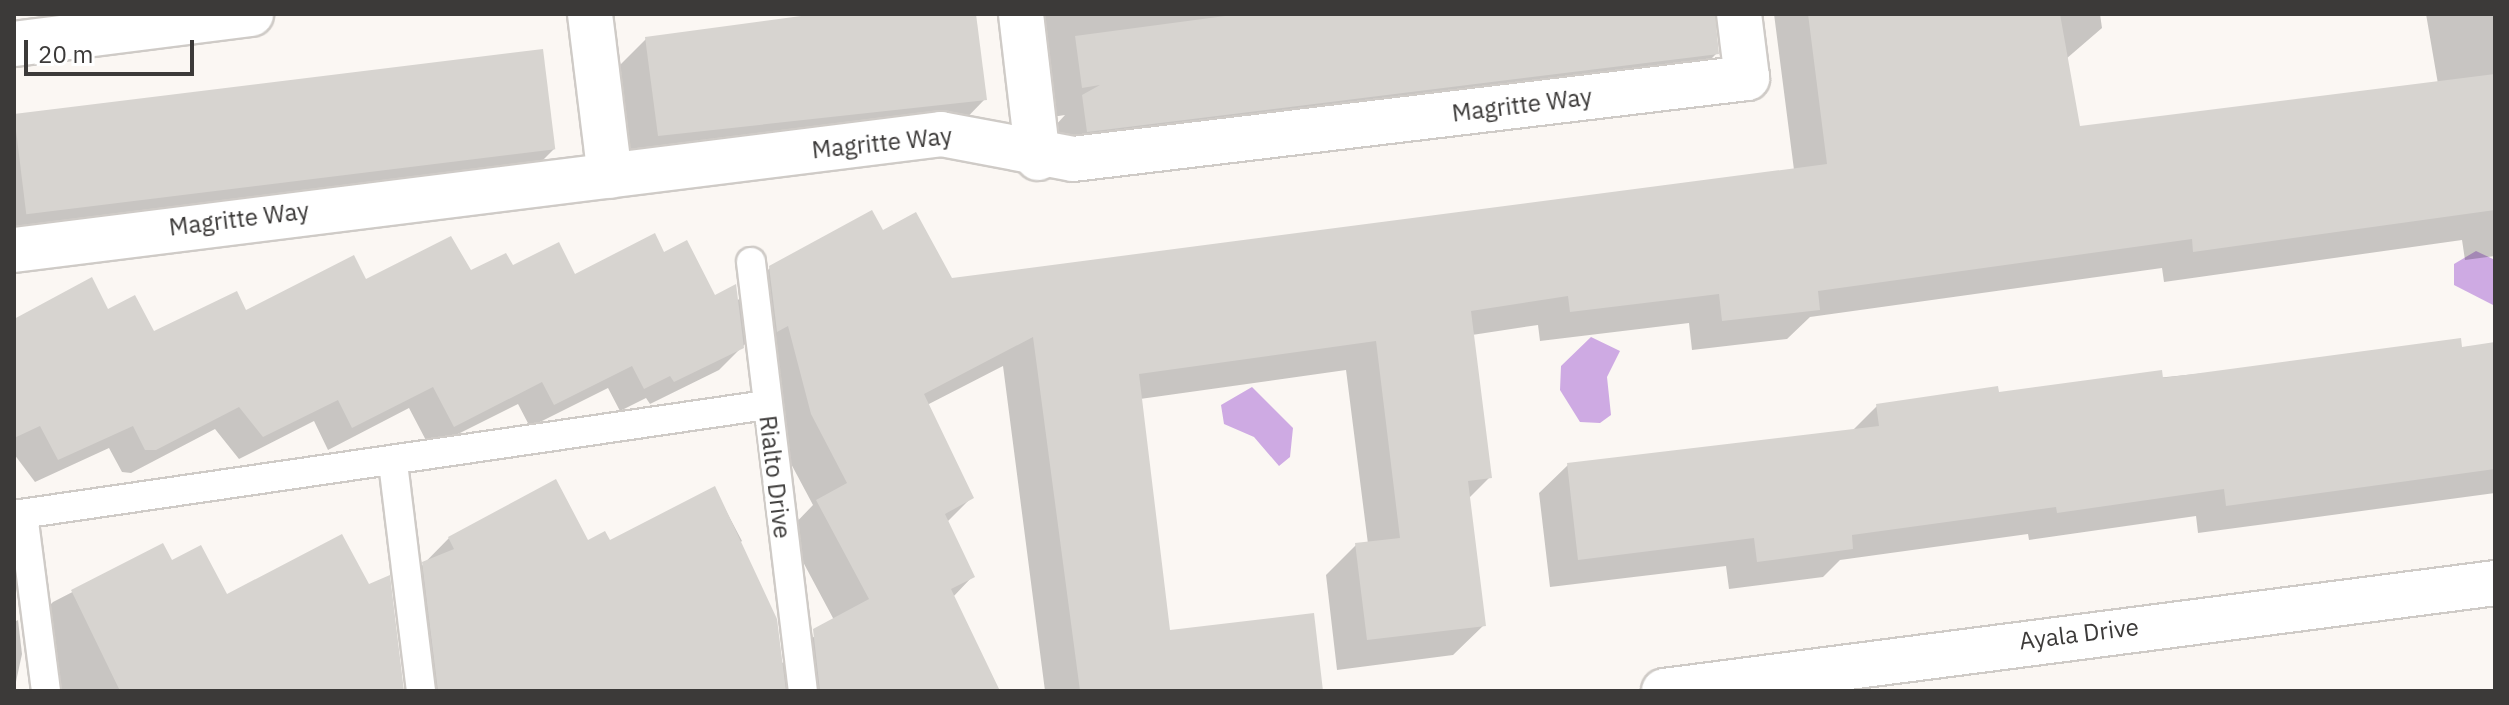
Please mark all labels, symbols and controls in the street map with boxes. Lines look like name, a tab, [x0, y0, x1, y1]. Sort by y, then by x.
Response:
scale bar	[28, 24, 198, 74]
text: 20 m	[38, 38, 93, 70]
street label: Magritte Way	[1450, 82, 1594, 128]
street label: Magritte Way	[810, 121, 954, 165]
street label: Magritte Way	[167, 196, 311, 242]
street label: Rialto Drive	[753, 414, 797, 540]
street label: Ayala Drive	[2018, 612, 2140, 656]

